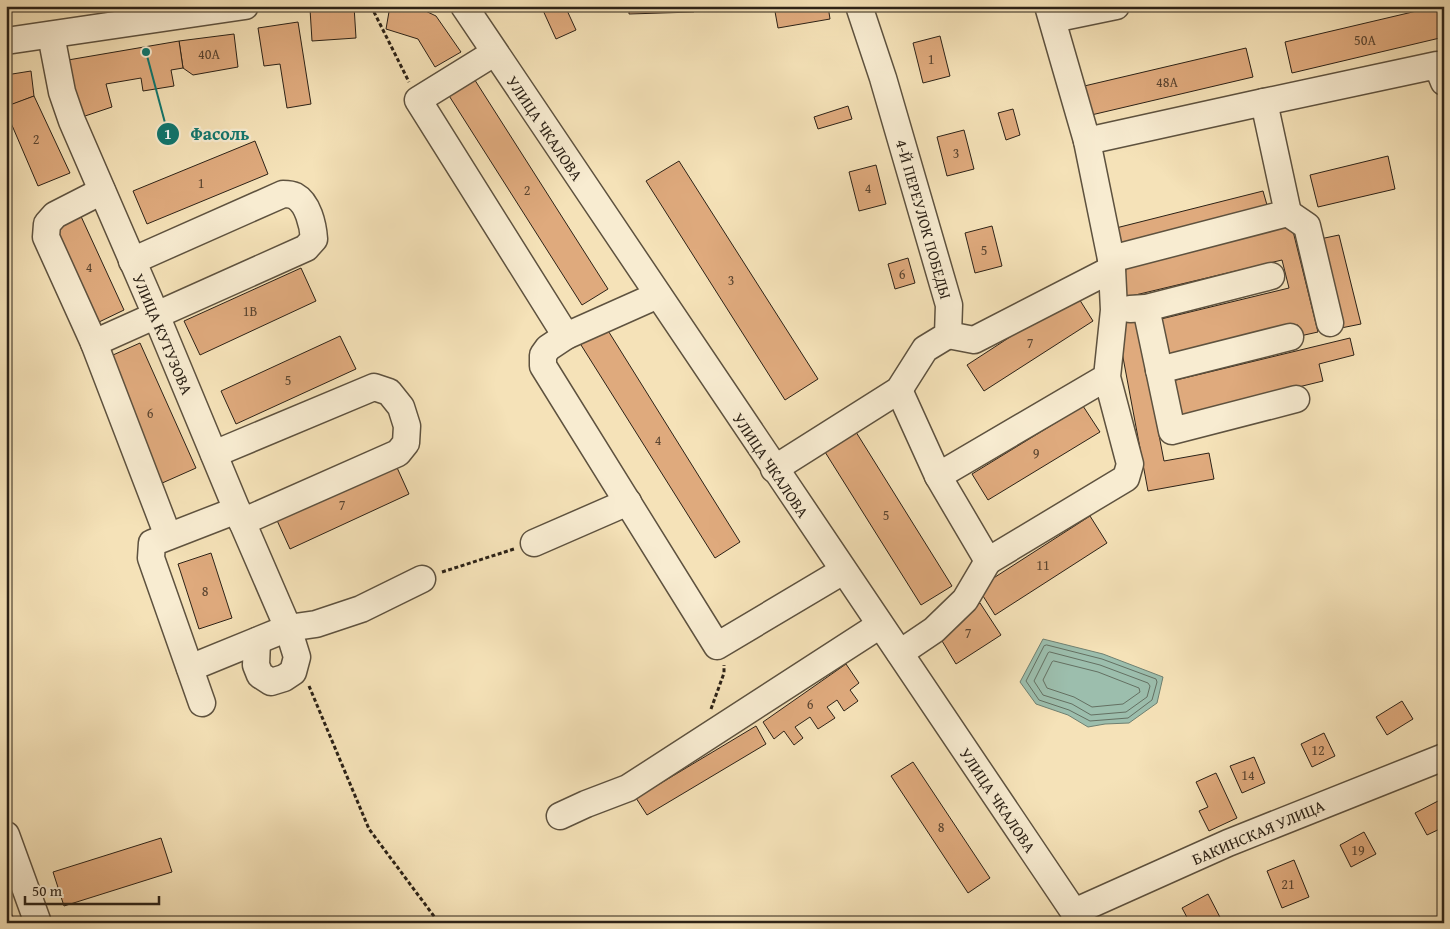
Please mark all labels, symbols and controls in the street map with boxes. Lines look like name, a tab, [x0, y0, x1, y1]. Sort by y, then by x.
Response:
house number: 50А	[1354, 30, 1376, 50]
house number: 40А	[198, 44, 220, 64]
house number: 1	[928, 49, 934, 69]
street label: УЛИЦА ЧКАЛОВА	[501, 71, 589, 186]
house number: 48А	[1156, 72, 1178, 92]
callout: Фасоль	[155, 117, 259, 150]
text: Фасоль	[190, 120, 250, 147]
text: 1	[164, 123, 172, 144]
house number: 2	[33, 129, 39, 149]
street label: 4-Й ПЕРЕУЛОК ПОБЕДЫ	[890, 136, 958, 302]
house number: 3	[953, 143, 959, 163]
house number: 1	[198, 173, 204, 193]
house number: 4	[865, 178, 872, 198]
house number: 2	[524, 180, 530, 200]
house number: 5	[981, 240, 987, 260]
house number: 4	[86, 257, 93, 277]
house number: 6	[899, 264, 906, 284]
street label: УЛИЦА КУТУЗОВА	[127, 270, 199, 398]
house number: 3	[728, 270, 734, 290]
house number: 1В	[243, 301, 257, 321]
house number: 7	[1027, 333, 1034, 353]
house number: 5	[285, 370, 291, 390]
house number: 6	[147, 403, 154, 423]
street label: УЛИЦА ЧКАЛОВА	[727, 408, 815, 523]
house number: 4	[655, 430, 662, 450]
house number: 9	[1033, 443, 1040, 463]
house number: 7	[339, 495, 346, 515]
house number: 5	[883, 505, 889, 525]
house number: 11	[1036, 555, 1050, 575]
house number: 8	[202, 581, 209, 601]
house number: 7	[965, 623, 972, 643]
house number: 6	[807, 694, 814, 714]
house number: 12	[1311, 740, 1325, 760]
street label: УЛИЦА ЧКАЛОВА	[954, 743, 1042, 858]
house number: 14	[1241, 765, 1255, 785]
street label: БАКИНСКАЯ УЛИЦА	[1188, 793, 1328, 871]
house number: 8	[938, 817, 945, 837]
house number: 19	[1351, 840, 1365, 860]
scale bar	[25, 874, 159, 906]
house number: 21	[1281, 874, 1295, 894]
text: 50 m	[32, 880, 63, 901]

